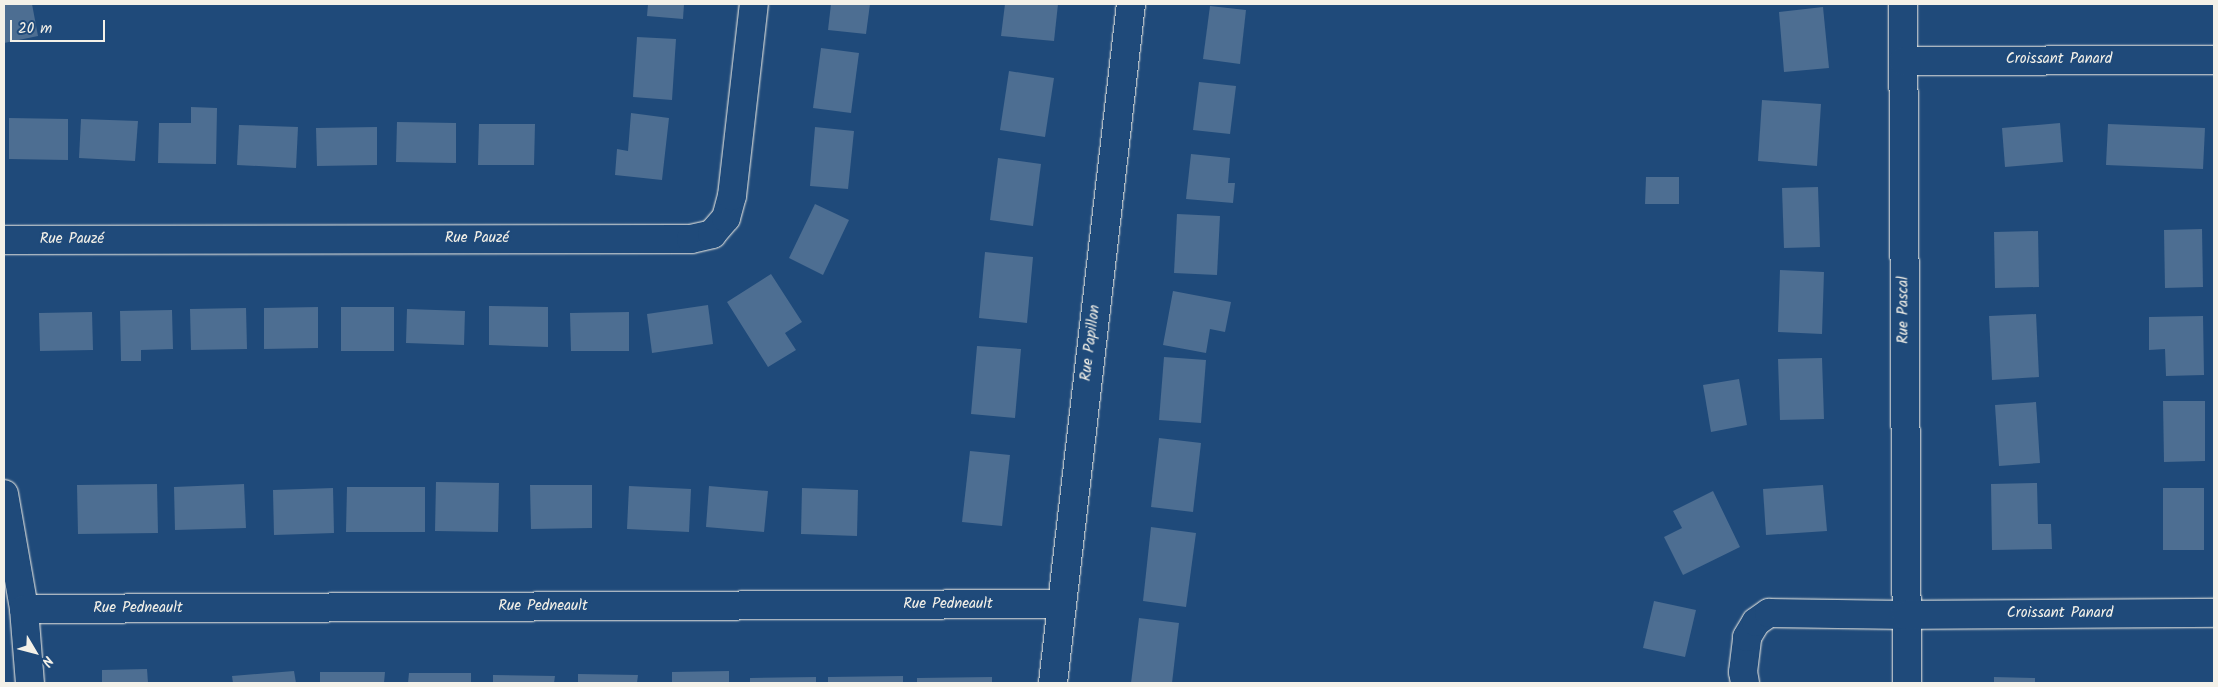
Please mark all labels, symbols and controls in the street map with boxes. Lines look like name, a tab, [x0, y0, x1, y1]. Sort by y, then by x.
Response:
scale bar	[12, 10, 108, 42]
text: 20 m	[18, 17, 52, 41]
street label: Croissant Panard	[2006, 51, 2112, 69]
street label: Rue Pauzé	[445, 230, 509, 248]
street label: Rue Pauzé	[40, 231, 104, 249]
street label: Rue Pascal	[1895, 276, 1913, 344]
street label: Rue Papillon	[1077, 304, 1105, 382]
street label: Rue Pedneault	[903, 596, 993, 614]
street label: Rue Pedneault	[498, 598, 588, 616]
street label: Rue Pedneault	[93, 600, 183, 618]
street label: Croissant Panard	[2007, 605, 2113, 623]
north arrow	[10, 627, 60, 677]
text: N	[36, 651, 58, 671]

